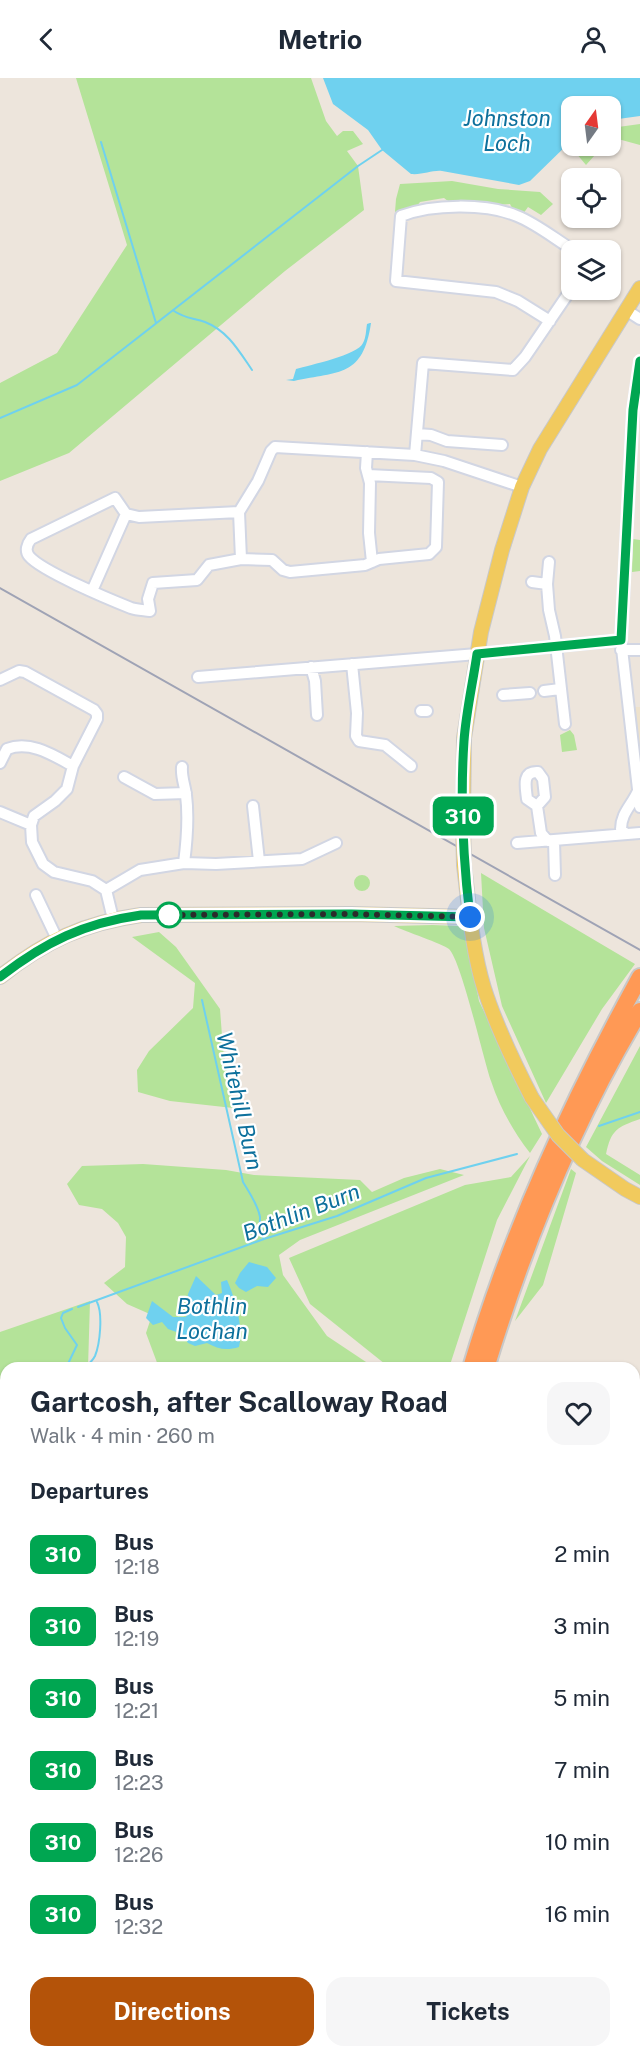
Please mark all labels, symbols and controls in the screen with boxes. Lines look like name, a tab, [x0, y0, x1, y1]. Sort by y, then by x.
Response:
icon: back	[30, 23, 63, 56]
text: Metrio	[278, 23, 362, 55]
icon: person	[577, 23, 610, 56]
north arrow	[561, 96, 621, 156]
map controls	[561, 96, 621, 300]
water label: Johnston Loch	[463, 105, 551, 156]
button: locate	[561, 168, 621, 228]
button: layers	[561, 240, 621, 300]
line badge: 310	[428, 796, 498, 836]
text: 310	[445, 804, 481, 829]
unlabelled marker	[156, 902, 182, 928]
your location	[455, 902, 485, 932]
water label: Whitehill Burn	[211, 1029, 269, 1173]
water label: Bothlin Burn	[239, 1178, 363, 1246]
water label: Bothlin Lochan	[176, 1293, 248, 1344]
button: heart	[547, 1382, 610, 1445]
text: Gartcosh, after Scalloway Road	[30, 1385, 448, 1418]
text: Walk · 4 min · 260 m	[30, 1424, 215, 1448]
text: Departures	[30, 1478, 149, 1504]
text: Bus	[114, 1529, 154, 1555]
text: 2 min	[554, 1541, 610, 1567]
text: 310	[45, 1542, 81, 1567]
text: 12:18	[114, 1555, 160, 1579]
text: Bus	[114, 1601, 154, 1627]
text: 3 min	[553, 1613, 610, 1639]
text: 310	[45, 1614, 81, 1639]
text: 12:19	[114, 1627, 159, 1651]
text: Bus	[114, 1673, 154, 1699]
text: 5 min	[553, 1685, 610, 1711]
text: 310	[45, 1686, 81, 1711]
text: 12:21	[114, 1699, 159, 1723]
text: Bus	[114, 1745, 154, 1771]
text: 7 min	[554, 1757, 610, 1783]
text: 310	[45, 1758, 81, 1783]
text: 12:23	[114, 1771, 164, 1795]
text: Bus	[114, 1817, 154, 1843]
text: 10 min	[545, 1829, 610, 1855]
text: 310	[45, 1830, 81, 1855]
text: 12:26	[114, 1843, 163, 1867]
text: Bus	[114, 1889, 154, 1915]
text: 16 min	[545, 1901, 610, 1927]
text: 310	[45, 1902, 81, 1927]
text: 12:32	[114, 1915, 163, 1939]
button: Directions	[30, 1977, 314, 2046]
button: Tickets	[326, 1977, 610, 2046]

